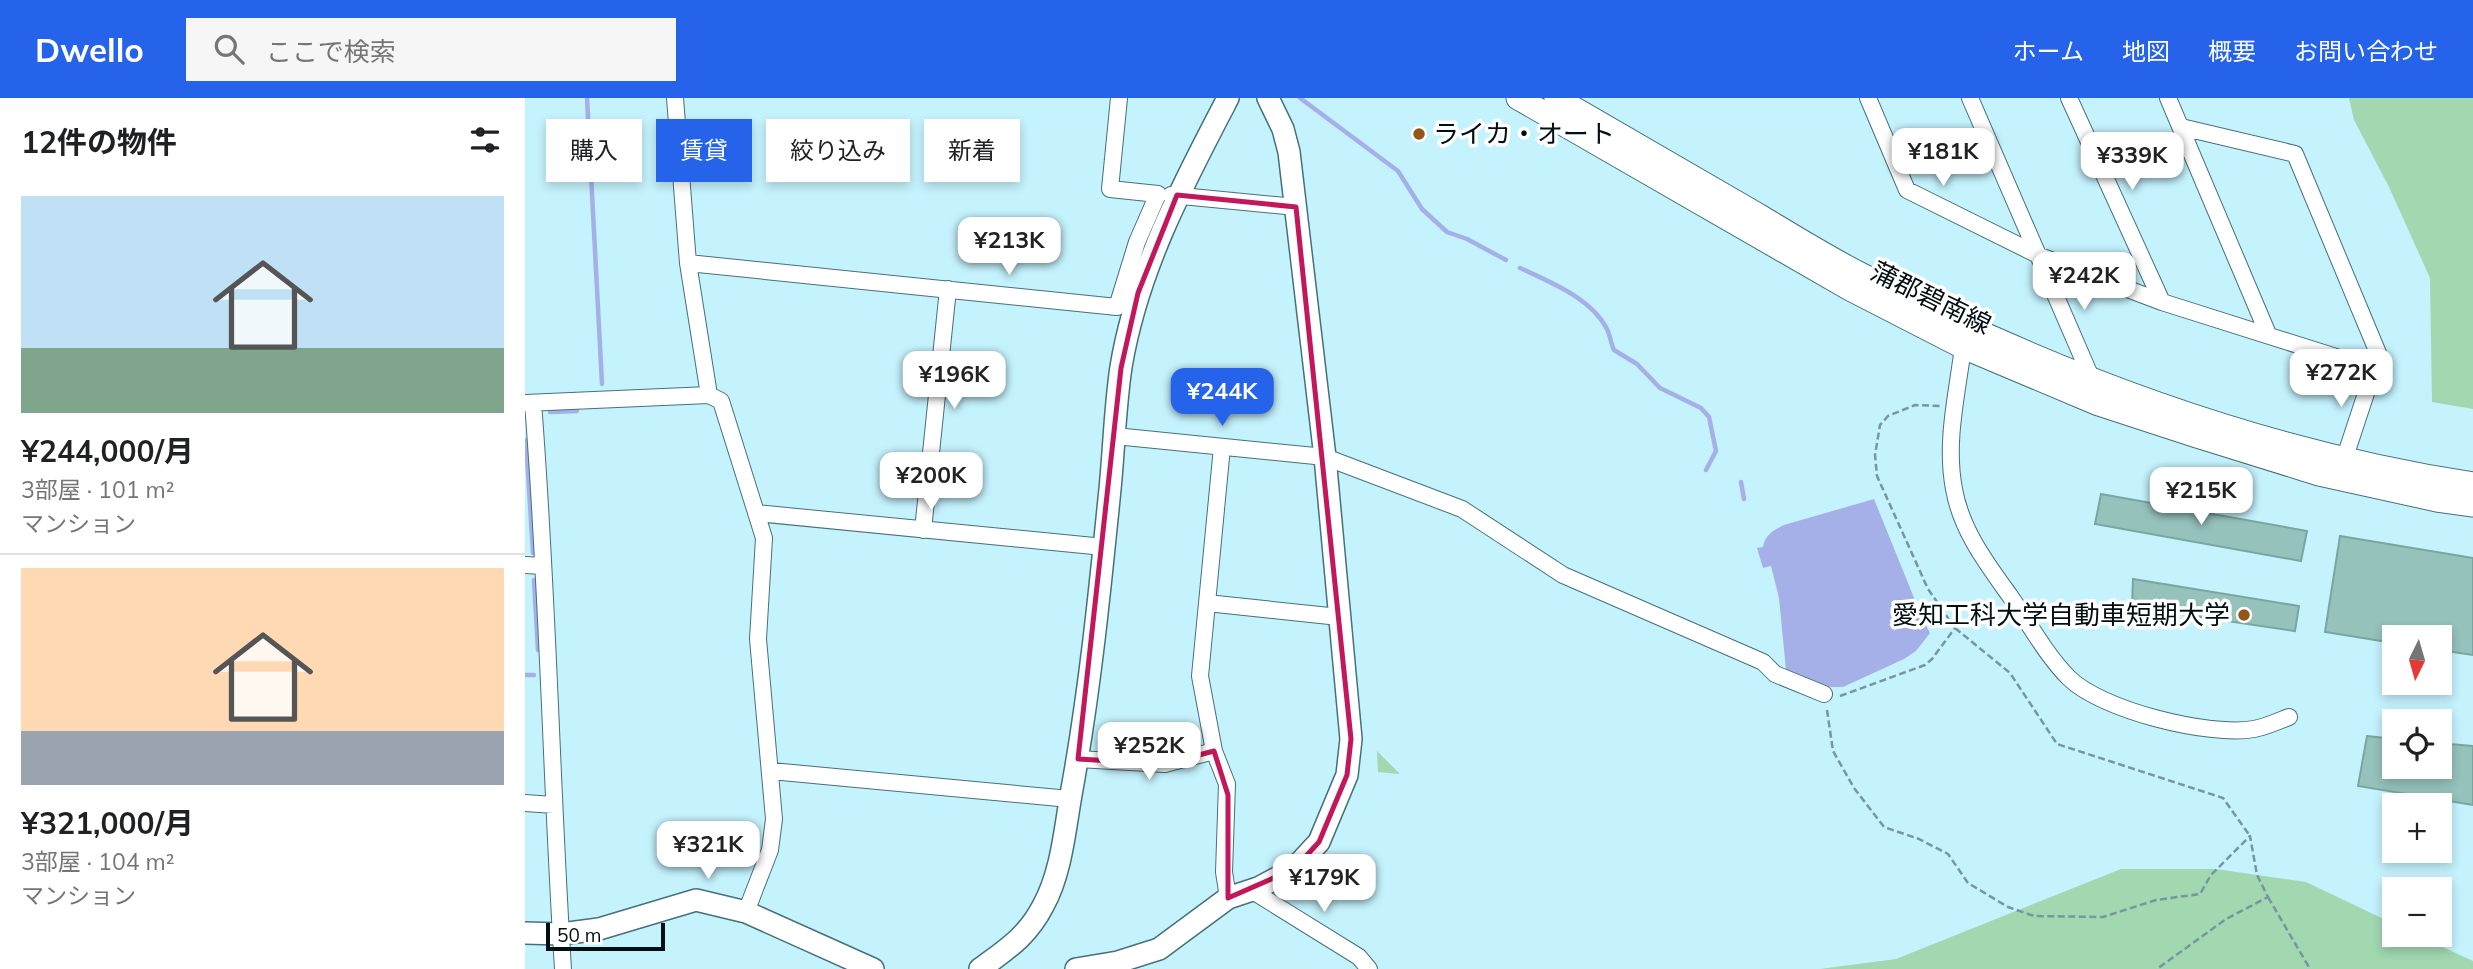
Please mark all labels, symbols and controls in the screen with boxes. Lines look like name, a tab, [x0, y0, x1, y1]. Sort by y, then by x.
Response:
search box	[186, 18, 676, 81]
text: Dwello	[35, 29, 144, 70]
icon: search	[210, 30, 248, 68]
text: ここで検索	[266, 35, 396, 68]
text: ホーム	[2013, 36, 2084, 66]
text: 地図	[2122, 36, 2170, 66]
text: 概要	[2208, 36, 2256, 66]
text: お問い合わせ	[2294, 36, 2438, 66]
place label: ライカ・オート	[1433, 117, 1615, 150]
chip: 購入	[546, 119, 642, 182]
chip: 賃貸	[656, 119, 752, 182]
chip: 絞り込み	[766, 119, 910, 182]
chip: 新着	[924, 119, 1020, 182]
icon: filters	[466, 121, 504, 159]
text: 12件の物件	[21, 123, 177, 161]
marker: ライカ・オート	[1411, 126, 1427, 142]
pin: ¥181K	[1894, 129, 1992, 188]
pin: ¥339K	[2083, 132, 2181, 192]
text: ¥181K	[1908, 136, 1978, 165]
text: ¥339K	[2097, 140, 2167, 169]
pin: ¥213K	[960, 218, 1058, 277]
text: ¥213K	[974, 225, 1044, 254]
icon: home	[200, 242, 326, 368]
pin: ¥242K	[2035, 252, 2133, 312]
street label: 蒲郡碧南線	[1866, 254, 1997, 341]
text: ¥242K	[2049, 260, 2119, 289]
pin: ¥272K	[2292, 350, 2390, 409]
pin: ¥196K	[905, 352, 1003, 411]
text: ¥272K	[2306, 357, 2376, 386]
text: ¥196K	[919, 359, 989, 388]
pin: ¥244K	[1173, 368, 1271, 428]
text: ¥244K	[1187, 376, 1257, 405]
text: ¥244,000/月	[21, 432, 194, 470]
pin: ¥200K	[882, 452, 980, 512]
text: ¥200K	[896, 460, 966, 489]
pin: ¥215K	[2152, 468, 2250, 527]
text: 3部屋 · 101 m²	[21, 475, 174, 504]
text: ¥215K	[2166, 475, 2236, 504]
text: マンション	[21, 509, 136, 538]
place label: 愛知工科大学自動車短期大学	[1892, 598, 2230, 631]
marker: 愛知工科大学自動車短期大学	[2236, 607, 2252, 623]
icon: home	[200, 614, 326, 740]
north arrow	[2382, 625, 2452, 695]
map controls	[2382, 625, 2452, 947]
button: locate	[2382, 709, 2452, 779]
pin: ¥252K	[1100, 722, 1198, 782]
text: ¥252K	[1114, 730, 1184, 759]
button: +	[2382, 793, 2452, 863]
text: ¥321,000/月	[21, 804, 194, 842]
pin: ¥321K	[659, 822, 757, 881]
text: ¥321K	[673, 829, 743, 858]
text: 3部屋 · 104 m²	[21, 847, 174, 876]
pin: ¥179K	[1275, 854, 1373, 914]
text: ¥179K	[1289, 862, 1359, 891]
button: −	[2382, 877, 2452, 947]
text: マンション	[21, 881, 136, 910]
scale bar	[546, 920, 665, 952]
text: 50 m	[557, 923, 601, 947]

